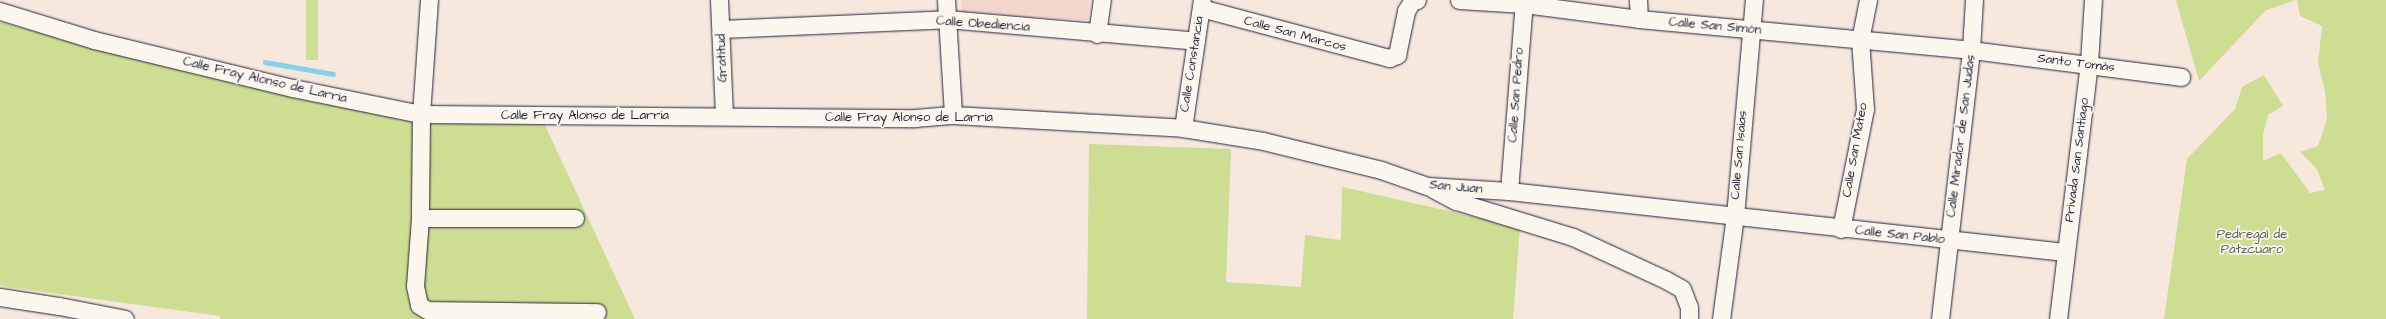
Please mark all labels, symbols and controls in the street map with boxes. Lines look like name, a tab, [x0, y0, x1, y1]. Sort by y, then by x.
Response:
street label: Calle Obediencia	[935, 13, 1031, 35]
street label: Calle San Marcos	[1242, 13, 1348, 55]
street label: Calle San Simón	[1668, 14, 1762, 38]
street label: Calle Constancia	[1177, 15, 1207, 113]
street label: Gratitud	[713, 33, 731, 83]
street label: Calle San Pedro	[1505, 47, 1527, 143]
street label: Santo Tomás	[2036, 51, 2116, 75]
street label: Calle Fray Alonso de Larria	[181, 54, 349, 106]
street label: Calle Mirador de San Judas	[1943, 54, 1979, 218]
street label: Privada San Santiago	[2062, 97, 2092, 223]
street label: Calle San Mateo	[1839, 101, 1871, 199]
street label: Calle Fray Alonso de Larria	[501, 107, 669, 123]
street label: Calle Fray Alonso de Larria	[825, 109, 993, 125]
street label: Calle San Isaias	[1727, 110, 1751, 200]
street label: San Juan	[1429, 177, 1483, 197]
street label: Calle San Pablo	[1854, 223, 1946, 247]
park label: Pedregal de Pátzcuaro	[2217, 227, 2287, 258]

